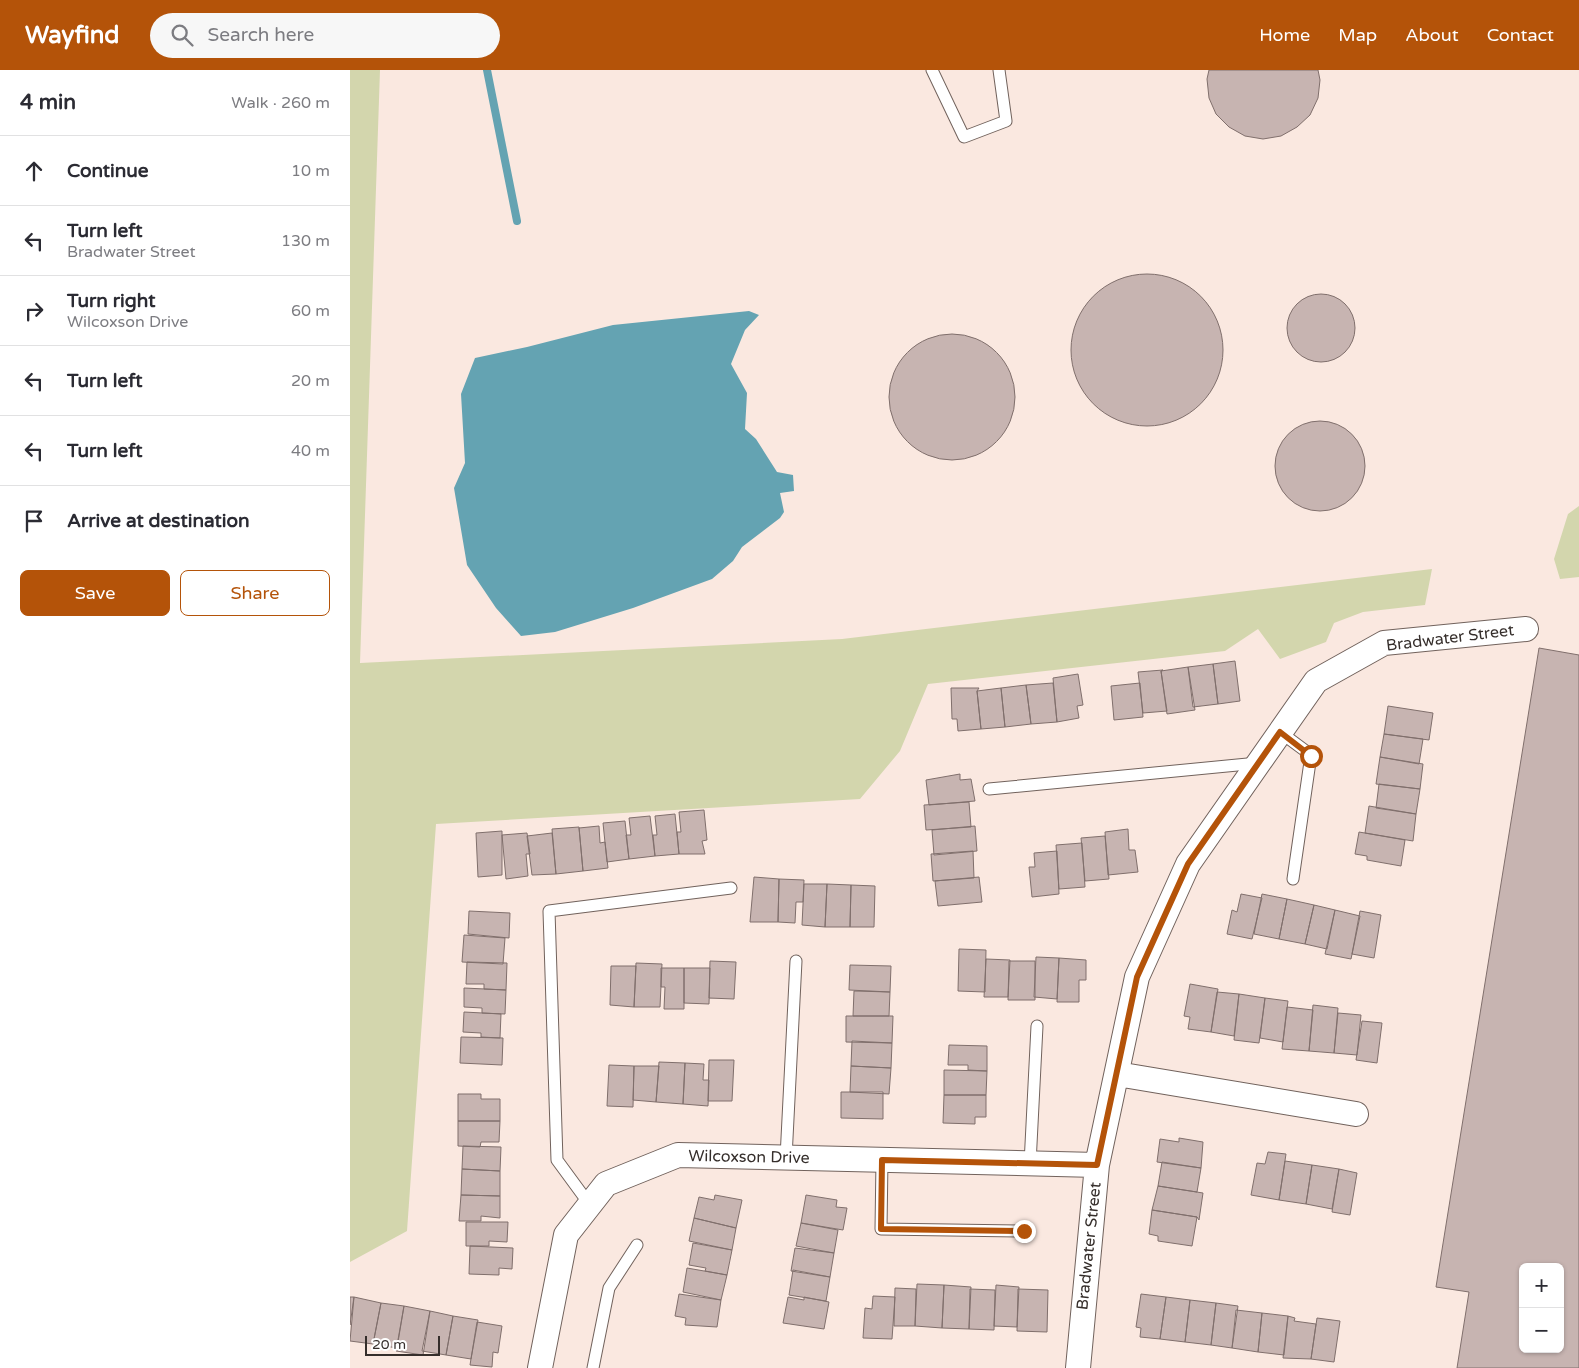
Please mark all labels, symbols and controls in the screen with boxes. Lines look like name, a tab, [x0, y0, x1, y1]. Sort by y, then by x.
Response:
search box	[150, 13, 500, 58]
text: Wayfind	[25, 21, 120, 50]
icon: search	[168, 21, 196, 49]
text: Search here	[208, 24, 314, 46]
text: Home	[1259, 24, 1310, 46]
text: Map	[1338, 24, 1377, 46]
text: About	[1405, 24, 1459, 46]
text: Contact	[1487, 24, 1554, 46]
text: 4 min	[20, 90, 76, 115]
text: Walk · 260 m	[231, 93, 330, 113]
icon: ahead	[20, 157, 48, 185]
text: Continue	[67, 160, 149, 182]
text: 10 m	[291, 161, 330, 181]
text: Turn left	[67, 220, 143, 242]
icon: left	[20, 227, 48, 255]
text: 130 m	[281, 231, 330, 251]
text: Bradwater Street	[67, 242, 196, 262]
text: Turn right	[67, 290, 155, 312]
icon: right	[20, 297, 48, 325]
text: 60 m	[291, 301, 330, 321]
text: Wilcoxson Drive	[67, 312, 188, 332]
icon: left	[20, 367, 48, 395]
text: Turn left	[67, 370, 143, 392]
text: 20 m	[291, 371, 330, 391]
icon: left	[20, 437, 48, 465]
text: Turn left	[67, 440, 143, 462]
text: 40 m	[291, 441, 330, 461]
icon: arrive	[20, 507, 48, 535]
text: Arrive at destination	[67, 510, 250, 532]
button: Save	[20, 570, 170, 616]
button: Share	[180, 570, 330, 616]
street label: Bradwater Street	[1385, 620, 1515, 656]
route start	[1300, 745, 1323, 768]
street label: Wilcoxson Drive	[688, 1146, 810, 1168]
street label: Bradwater Street	[1072, 1181, 1106, 1311]
route end	[1013, 1220, 1036, 1243]
map controls	[1519, 1263, 1564, 1353]
button: +	[1519, 1263, 1564, 1308]
button: −	[1519, 1308, 1564, 1353]
scale bar	[365, 1333, 440, 1356]
text: 20 m	[372, 1336, 406, 1353]

